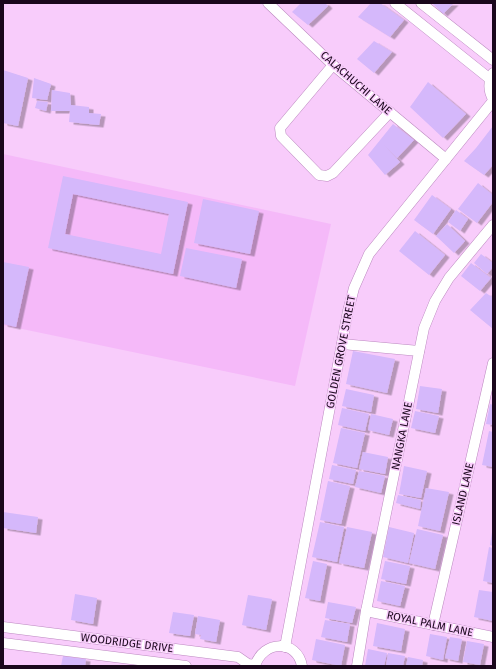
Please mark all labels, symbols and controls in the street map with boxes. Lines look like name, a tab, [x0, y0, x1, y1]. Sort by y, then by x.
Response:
street label: CALACHUCHI LANE	[318, 49, 394, 118]
street label: GOLDEN GROVE STREET	[324, 294, 358, 410]
street label: NANGKA LANE	[389, 401, 415, 471]
street label: ISLAND LANE	[449, 461, 477, 527]
street label: ROYAL PALM LANE	[386, 608, 475, 640]
street label: WOODRIDGE DRIVE	[80, 631, 174, 655]

